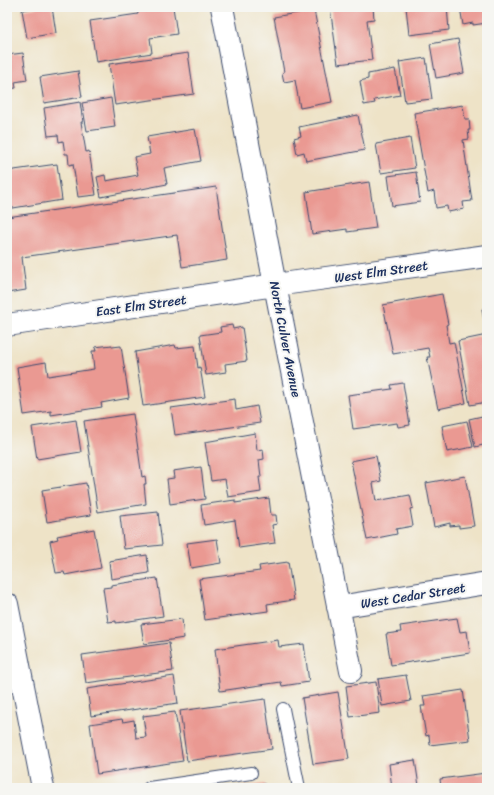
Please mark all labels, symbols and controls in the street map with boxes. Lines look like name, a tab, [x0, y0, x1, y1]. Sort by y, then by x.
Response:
street label: West Elm Street	[333, 254, 430, 289]
street label: North Culver Avenue	[263, 279, 308, 399]
street label: East Elm Street	[94, 288, 188, 323]
street label: West Cedar Street	[359, 576, 467, 615]

